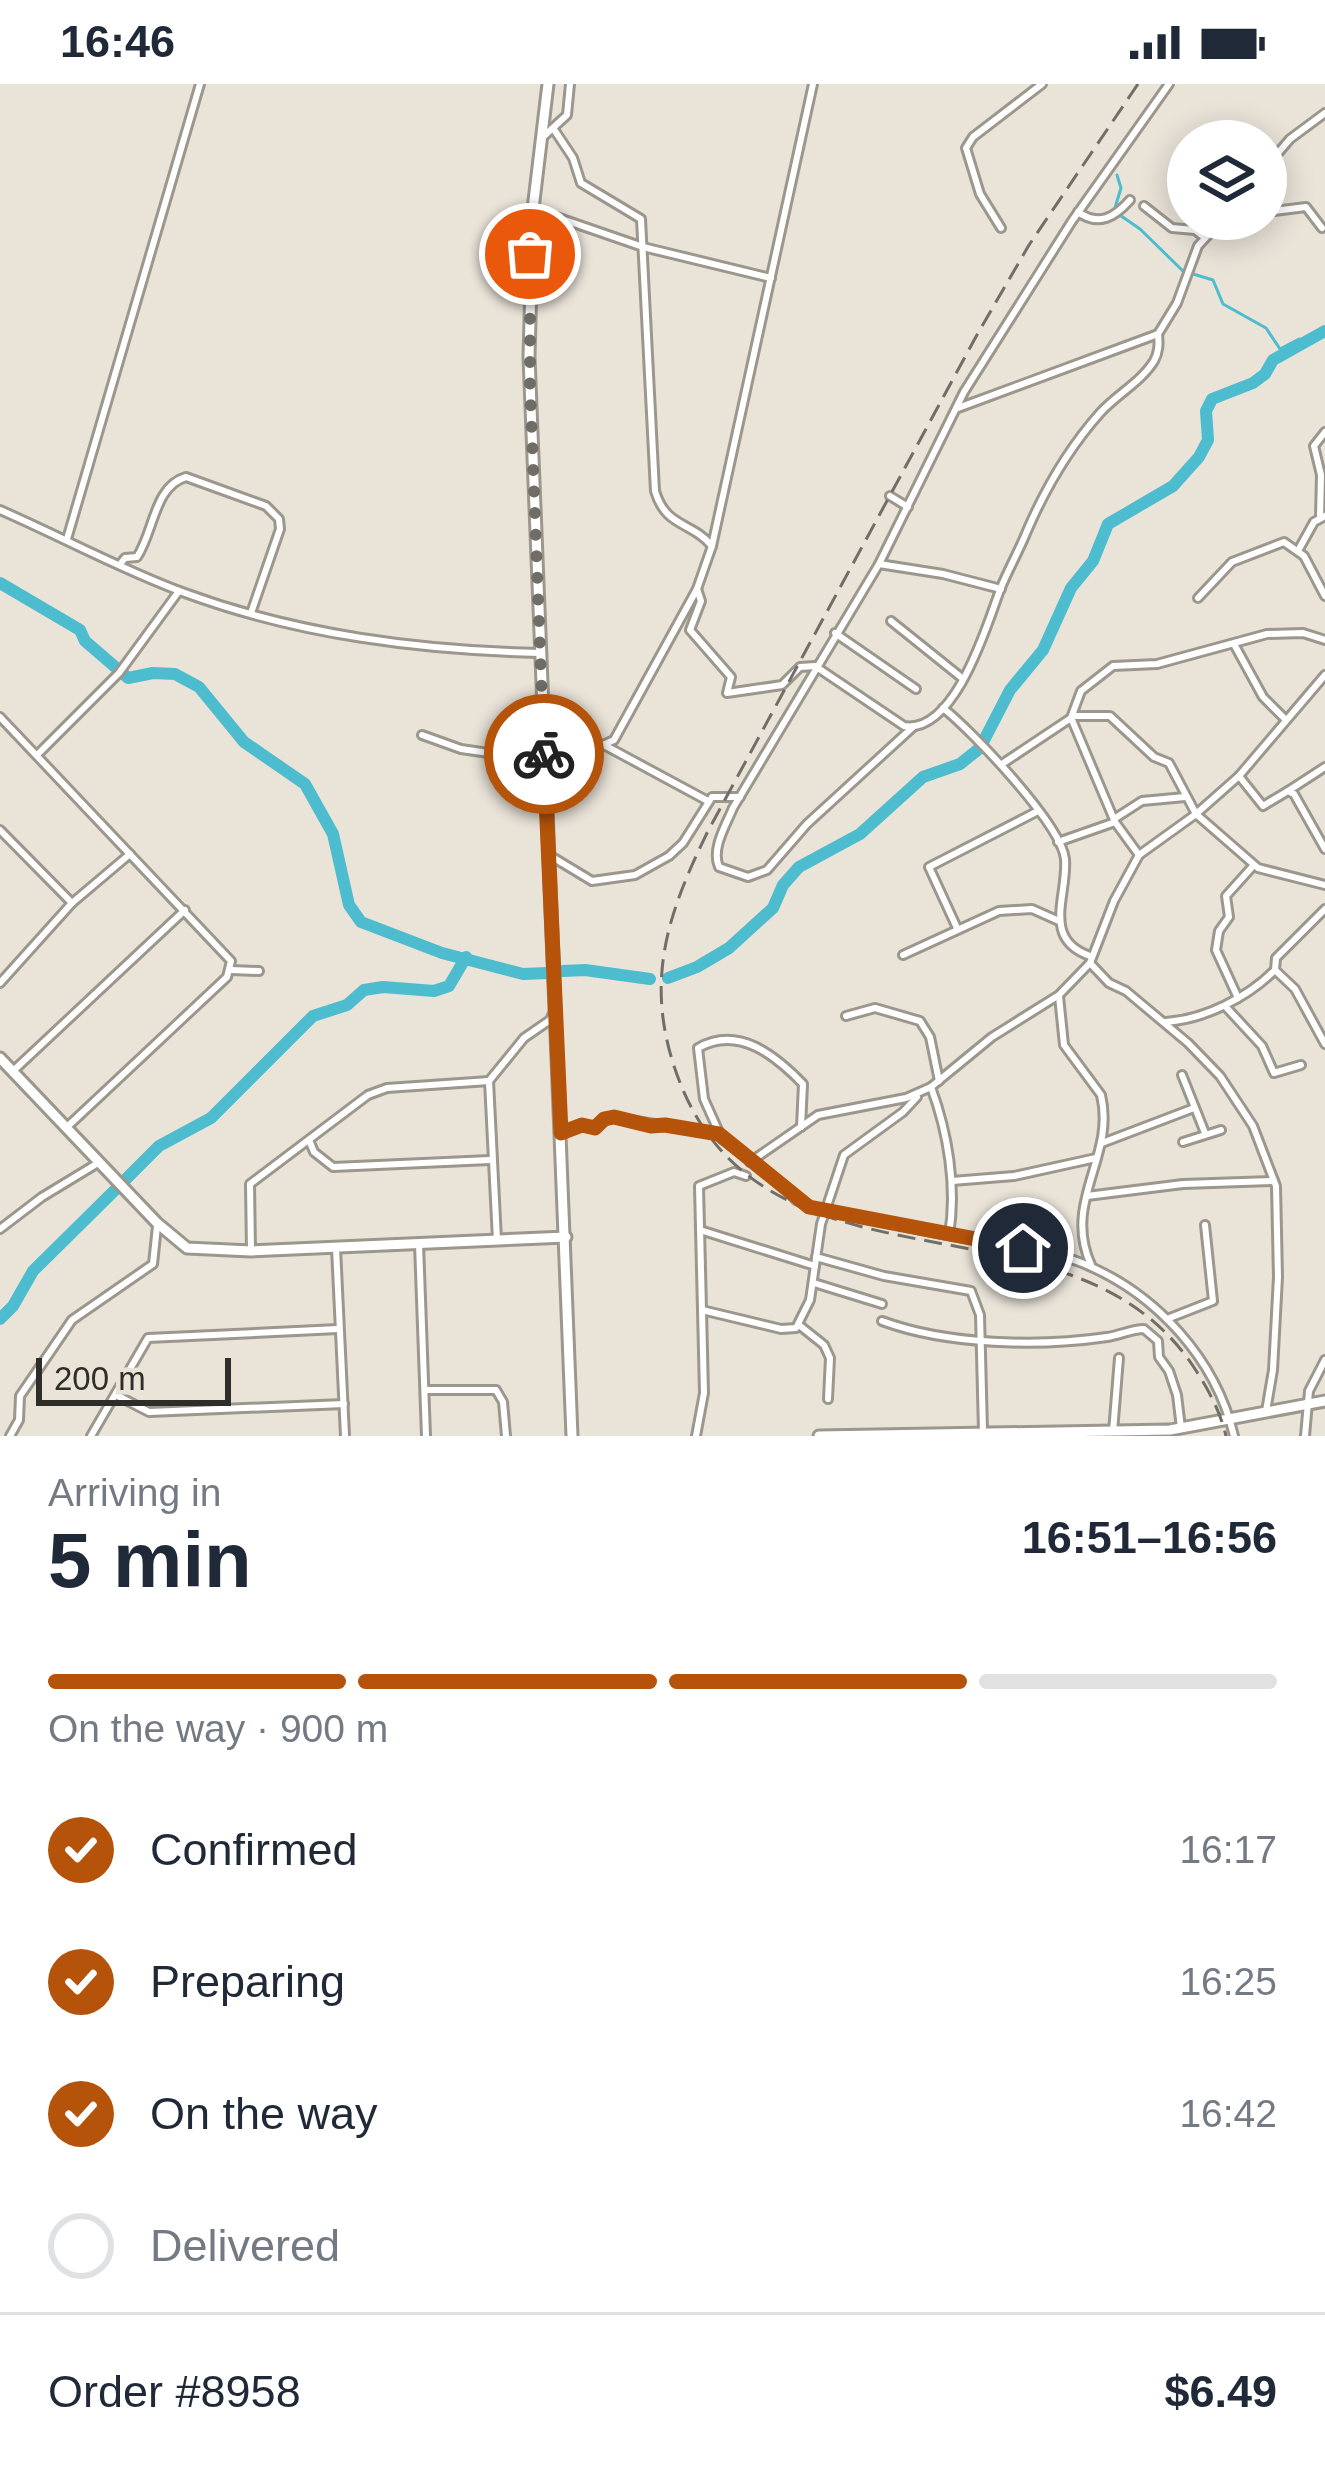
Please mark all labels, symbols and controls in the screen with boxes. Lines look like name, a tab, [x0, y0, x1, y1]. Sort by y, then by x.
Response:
text: 16:46	[60, 16, 175, 67]
map controls	[1167, 120, 1287, 240]
button: layers	[1167, 120, 1287, 240]
pin	[479, 203, 581, 305]
icon: bag	[497, 221, 563, 287]
courier	[484, 694, 604, 814]
icon: bike	[511, 721, 577, 787]
pin	[972, 1197, 1074, 1299]
icon: home	[990, 1215, 1056, 1281]
scale bar	[36, 1352, 231, 1405]
text: 200 m	[54, 1360, 146, 1397]
text: Arriving in	[48, 1471, 221, 1514]
text: 16:51–16:56	[1022, 1512, 1277, 1563]
text: 5 min	[48, 1516, 252, 1604]
text: On the way · 900 m	[48, 1707, 388, 1750]
icon: check	[48, 1817, 114, 1883]
text: Confirmed	[150, 1824, 358, 1875]
text: 16:17	[1179, 1828, 1277, 1871]
icon: check	[48, 1949, 114, 2015]
text: Preparing	[150, 1956, 345, 2007]
text: 16:25	[1179, 1960, 1277, 2003]
icon: check	[48, 2081, 114, 2147]
text: On the way	[150, 2088, 378, 2139]
text: 16:42	[1179, 2092, 1277, 2135]
text: Delivered	[150, 2220, 340, 2271]
text: Order #8958	[48, 2366, 301, 2417]
text: $6.49	[1164, 2366, 1277, 2417]

